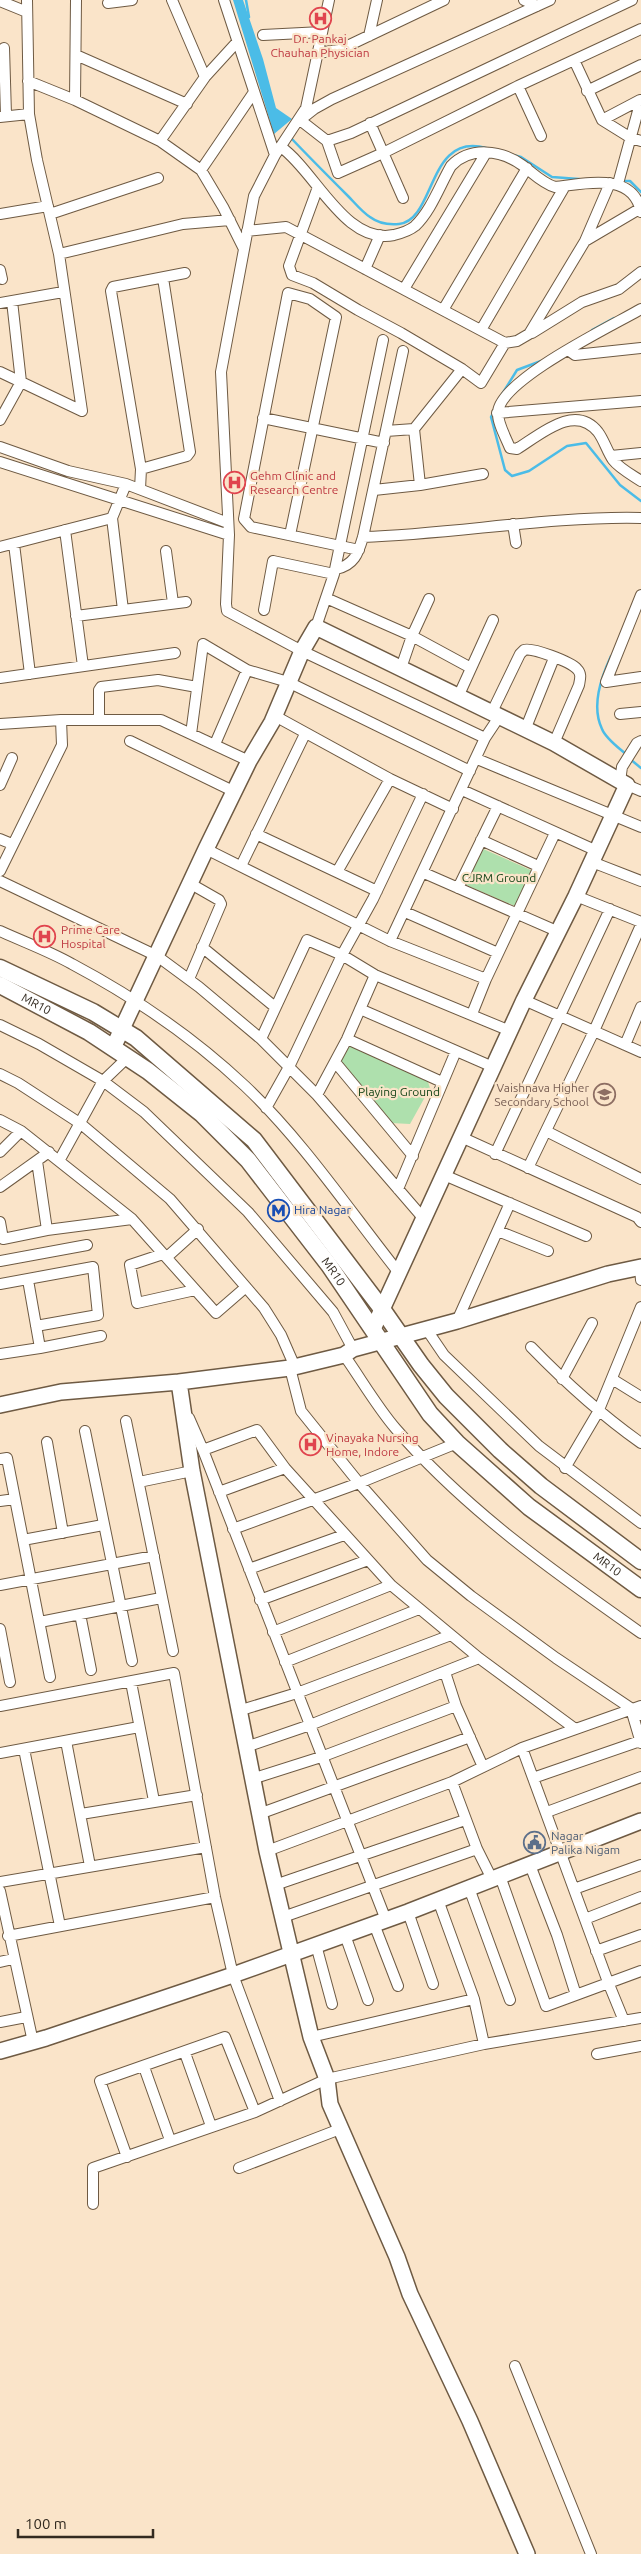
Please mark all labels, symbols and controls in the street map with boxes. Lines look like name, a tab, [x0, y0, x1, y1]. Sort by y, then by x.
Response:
hospital icon: Dr. Pankaj Chauhan Physician	[308, 6, 332, 30]
place label: Dr. Pankaj Chauhan Physician	[270, 32, 370, 59]
place label: Gehm Clinic and Research Centre	[250, 469, 339, 496]
hospital icon: Gehm Clinic and Research Centre	[222, 471, 246, 495]
park label: CJRM Ground	[462, 871, 536, 884]
place label: Prime Care Hospital	[61, 923, 120, 950]
hospital icon: Prime Care Hospital	[33, 925, 57, 949]
street label: MR10	[20, 991, 54, 1017]
place label: Vaishnava Higher Secondary School	[494, 1081, 589, 1108]
school or university icon: Vaishnava Higher Secondary School	[593, 1083, 617, 1107]
park label: Playing Ground	[358, 1085, 440, 1098]
metro station icon: Hira Nagar	[266, 1198, 290, 1222]
place label: Hira Nagar	[294, 1203, 352, 1216]
street label: MR10	[319, 1255, 348, 1288]
place label: Vinayaka Nursing Home, Indore	[326, 1431, 419, 1458]
hospital icon: Vinayaka Nursing Home, Indore	[298, 1433, 322, 1457]
street label: MR10	[591, 1549, 624, 1579]
place label: Nagar Palika Nigam	[551, 1829, 620, 1856]
public building icon: Nagar Palika Nigam	[523, 1831, 547, 1855]
scale bar	[18, 2506, 152, 2538]
text: 100 m	[25, 2515, 67, 2532]

